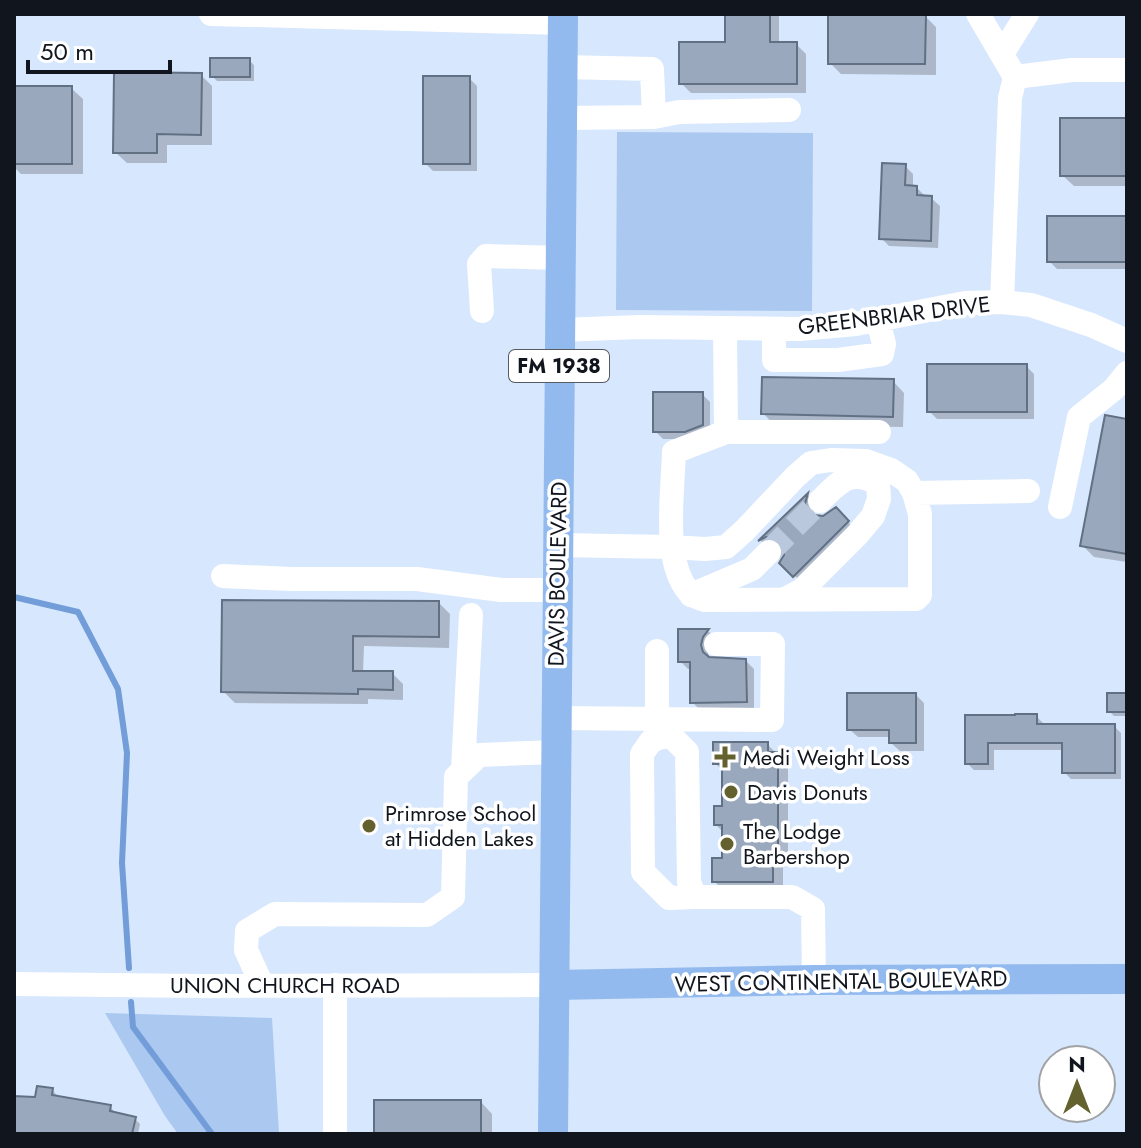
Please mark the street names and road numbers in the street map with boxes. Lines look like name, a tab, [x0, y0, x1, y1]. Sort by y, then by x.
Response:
street label: GREENBRIAR DRIVE	[796, 287, 992, 343]
road number: FM 1938	[509, 350, 609, 382]
street label: DAVIS BOULEVARD	[539, 481, 575, 667]
street label: WEST CONTINENTAL BOULEVARD	[674, 962, 1008, 1000]
street label: UNION CHURCH ROAD	[170, 969, 400, 1001]

